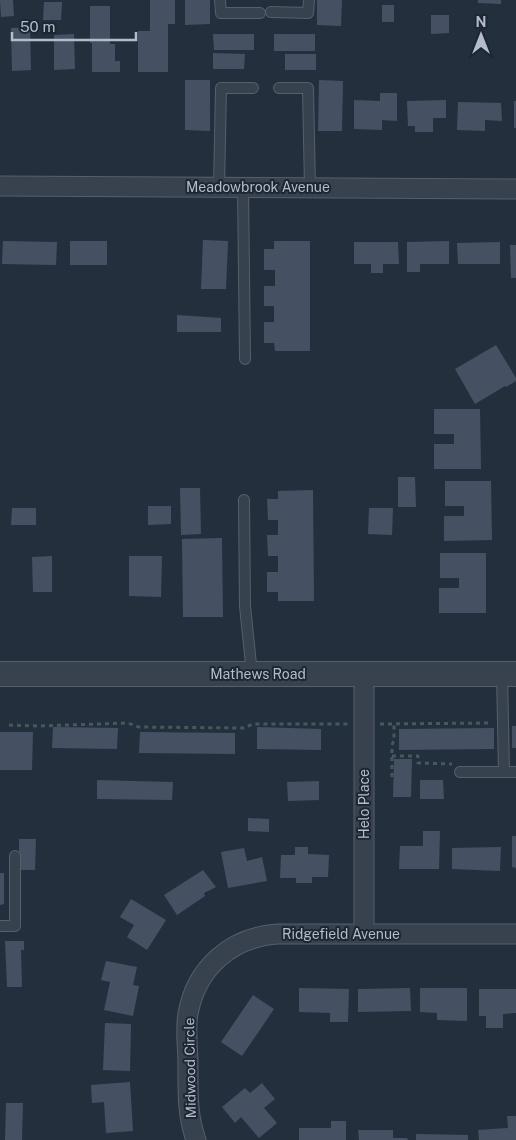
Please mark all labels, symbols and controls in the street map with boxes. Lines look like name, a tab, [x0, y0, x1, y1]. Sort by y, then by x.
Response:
scale bar	[12, 10, 136, 42]
north arrow	[456, 10, 506, 60]
text: N	[476, 14, 486, 30]
text: 50 m	[20, 18, 55, 35]
street label: Meadowbrook Avenue	[186, 179, 330, 195]
street label: Mathews Road	[210, 666, 306, 682]
street label: Helo Place	[356, 769, 372, 839]
street label: Ridgefield Avenue	[282, 926, 400, 942]
street label: Midwood Circle	[181, 1018, 199, 1118]

